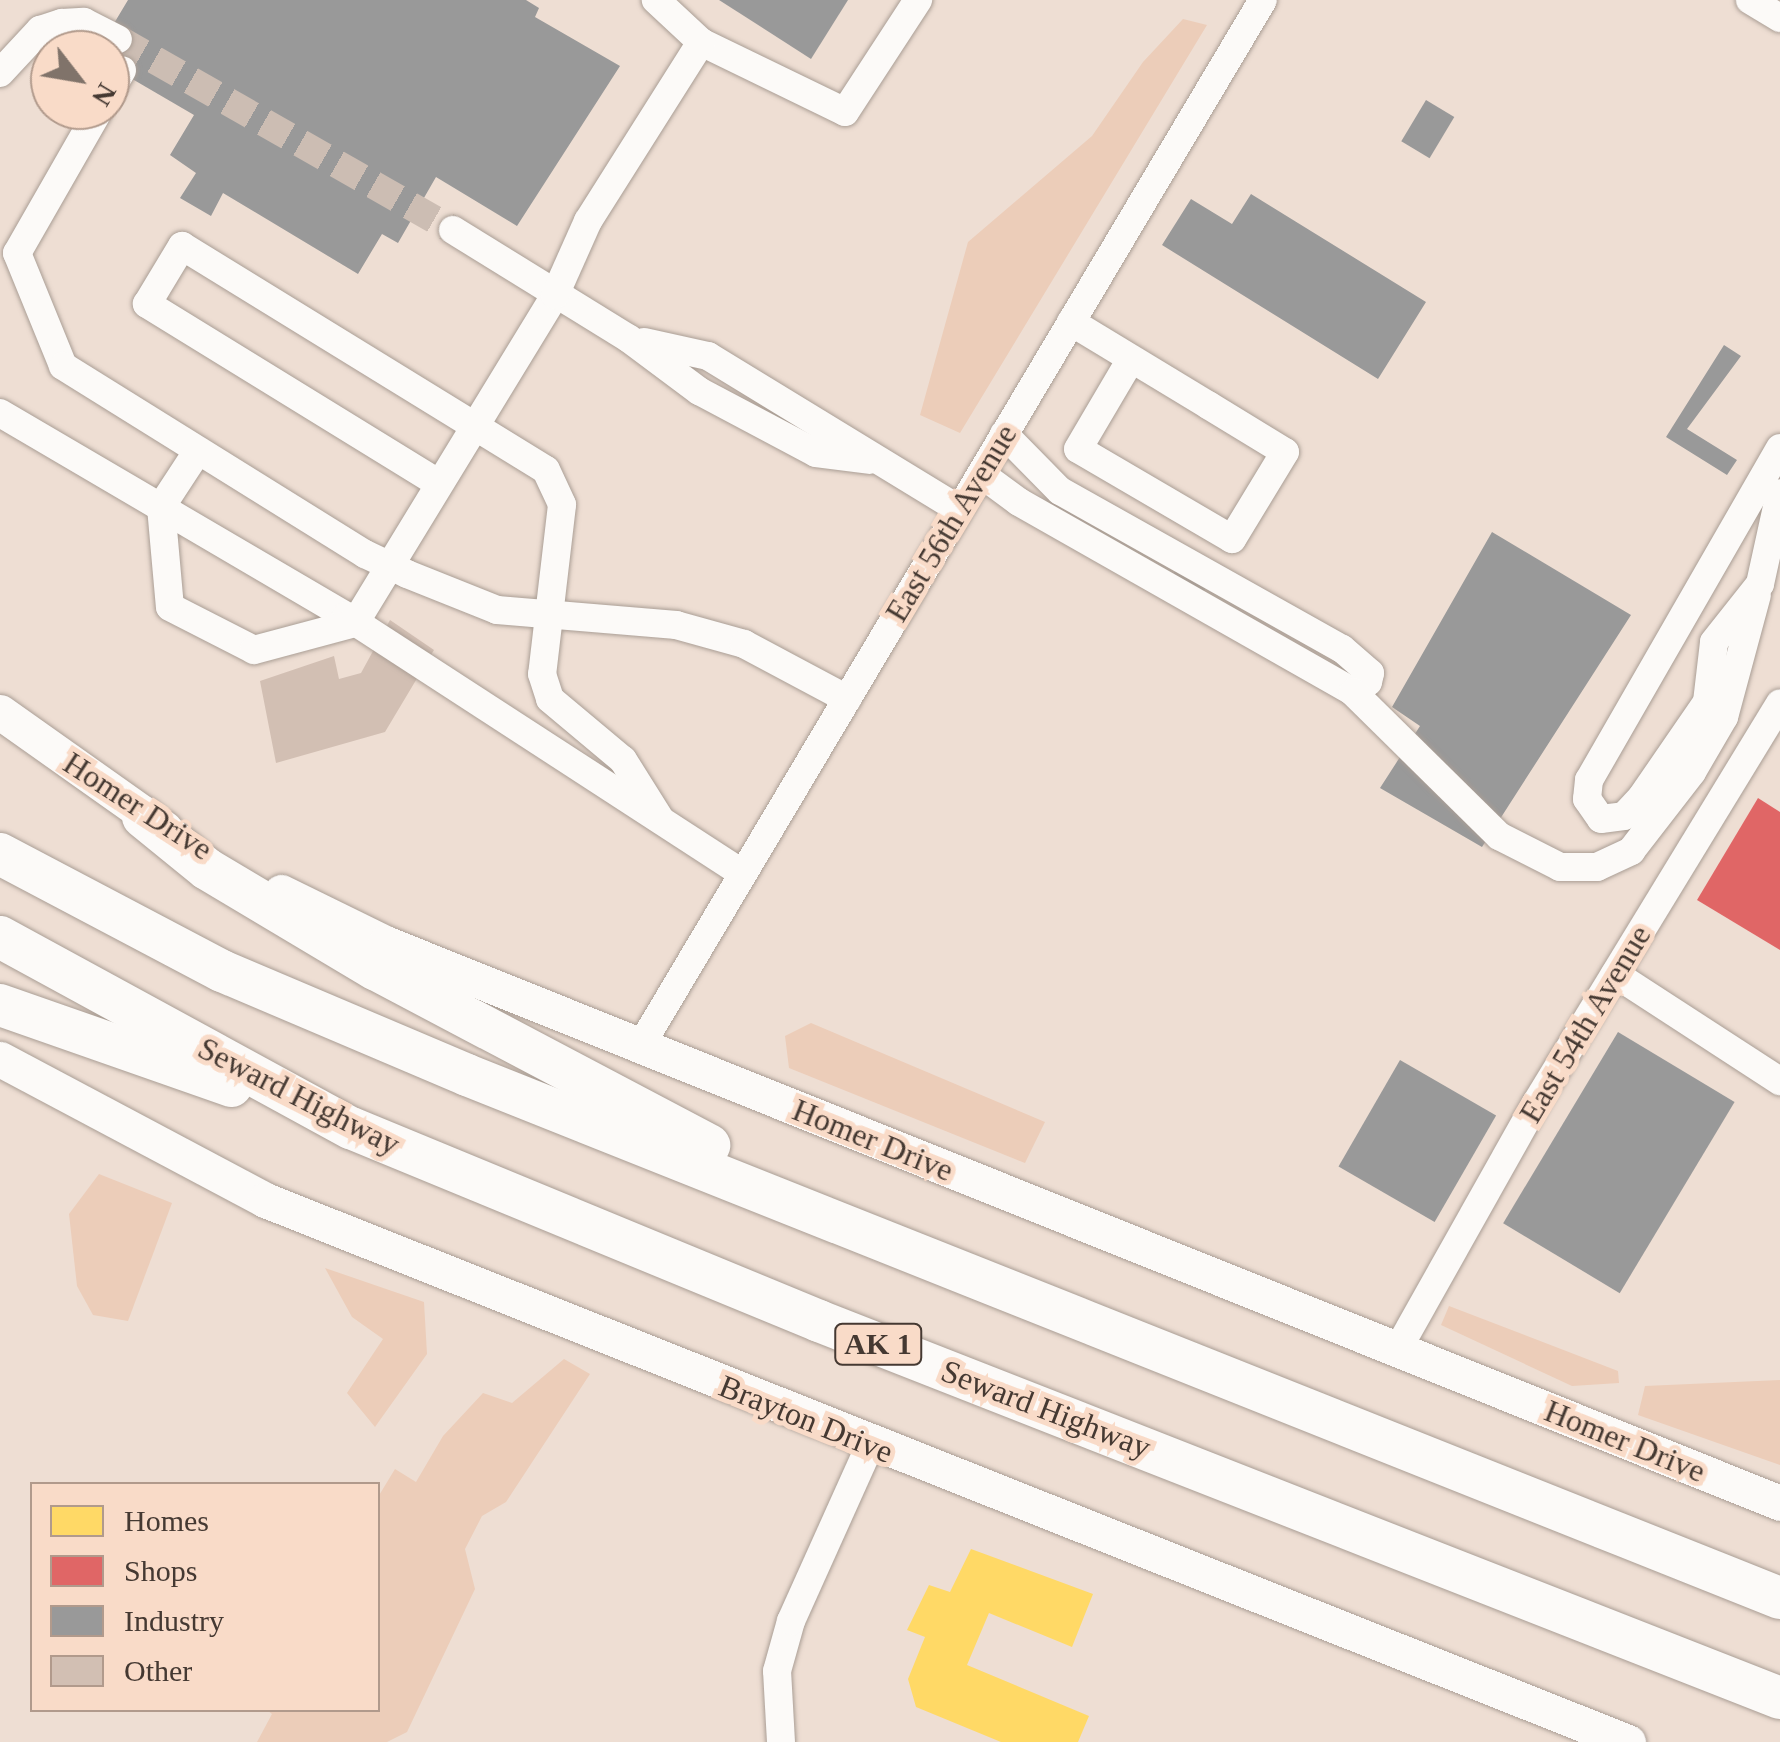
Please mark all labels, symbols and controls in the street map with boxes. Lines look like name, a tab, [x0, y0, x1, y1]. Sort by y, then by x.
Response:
north arrow	[30, 30, 130, 130]
text: N	[86, 78, 123, 111]
street label: East 56th Avenue	[877, 417, 1025, 629]
street label: Homer Drive	[56, 744, 220, 868]
street label: East 54th Avenue	[1511, 918, 1659, 1130]
street label: Seward Highway	[192, 1029, 406, 1163]
street label: Homer Drive	[787, 1090, 959, 1190]
road number: AK 1	[833, 1319, 923, 1369]
street label: Seward Highway	[936, 1351, 1156, 1467]
street label: Brayton Drive	[714, 1367, 898, 1471]
street label: Homer Drive	[1539, 1391, 1711, 1491]
legend	[30, 1482, 380, 1712]
text: Homes	[124, 1504, 209, 1537]
text: Shops	[124, 1554, 197, 1587]
text: Industry	[124, 1604, 224, 1637]
text: Other	[124, 1654, 192, 1687]

